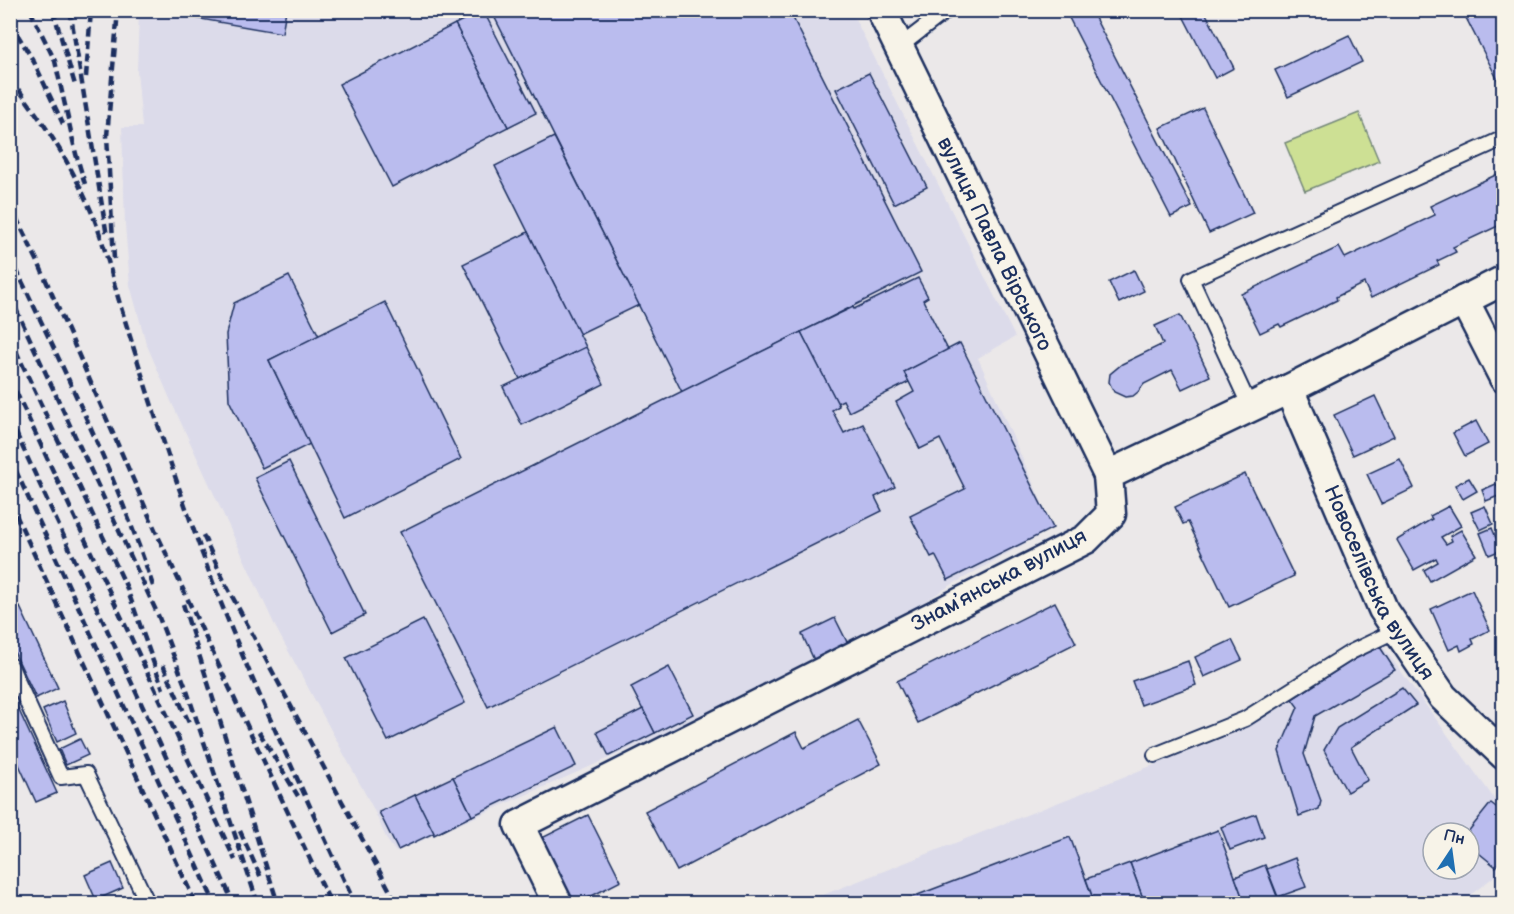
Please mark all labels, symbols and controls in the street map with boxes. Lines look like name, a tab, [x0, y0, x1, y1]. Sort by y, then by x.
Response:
street label: вулиця Павла Вірського	[932, 133, 1058, 355]
street label: Новоселівська вулиця	[1319, 481, 1440, 685]
street label: Знамʼянська вулиця	[907, 523, 1091, 637]
north arrow	[1421, 821, 1481, 881]
text: Пн	[1442, 826, 1467, 850]

